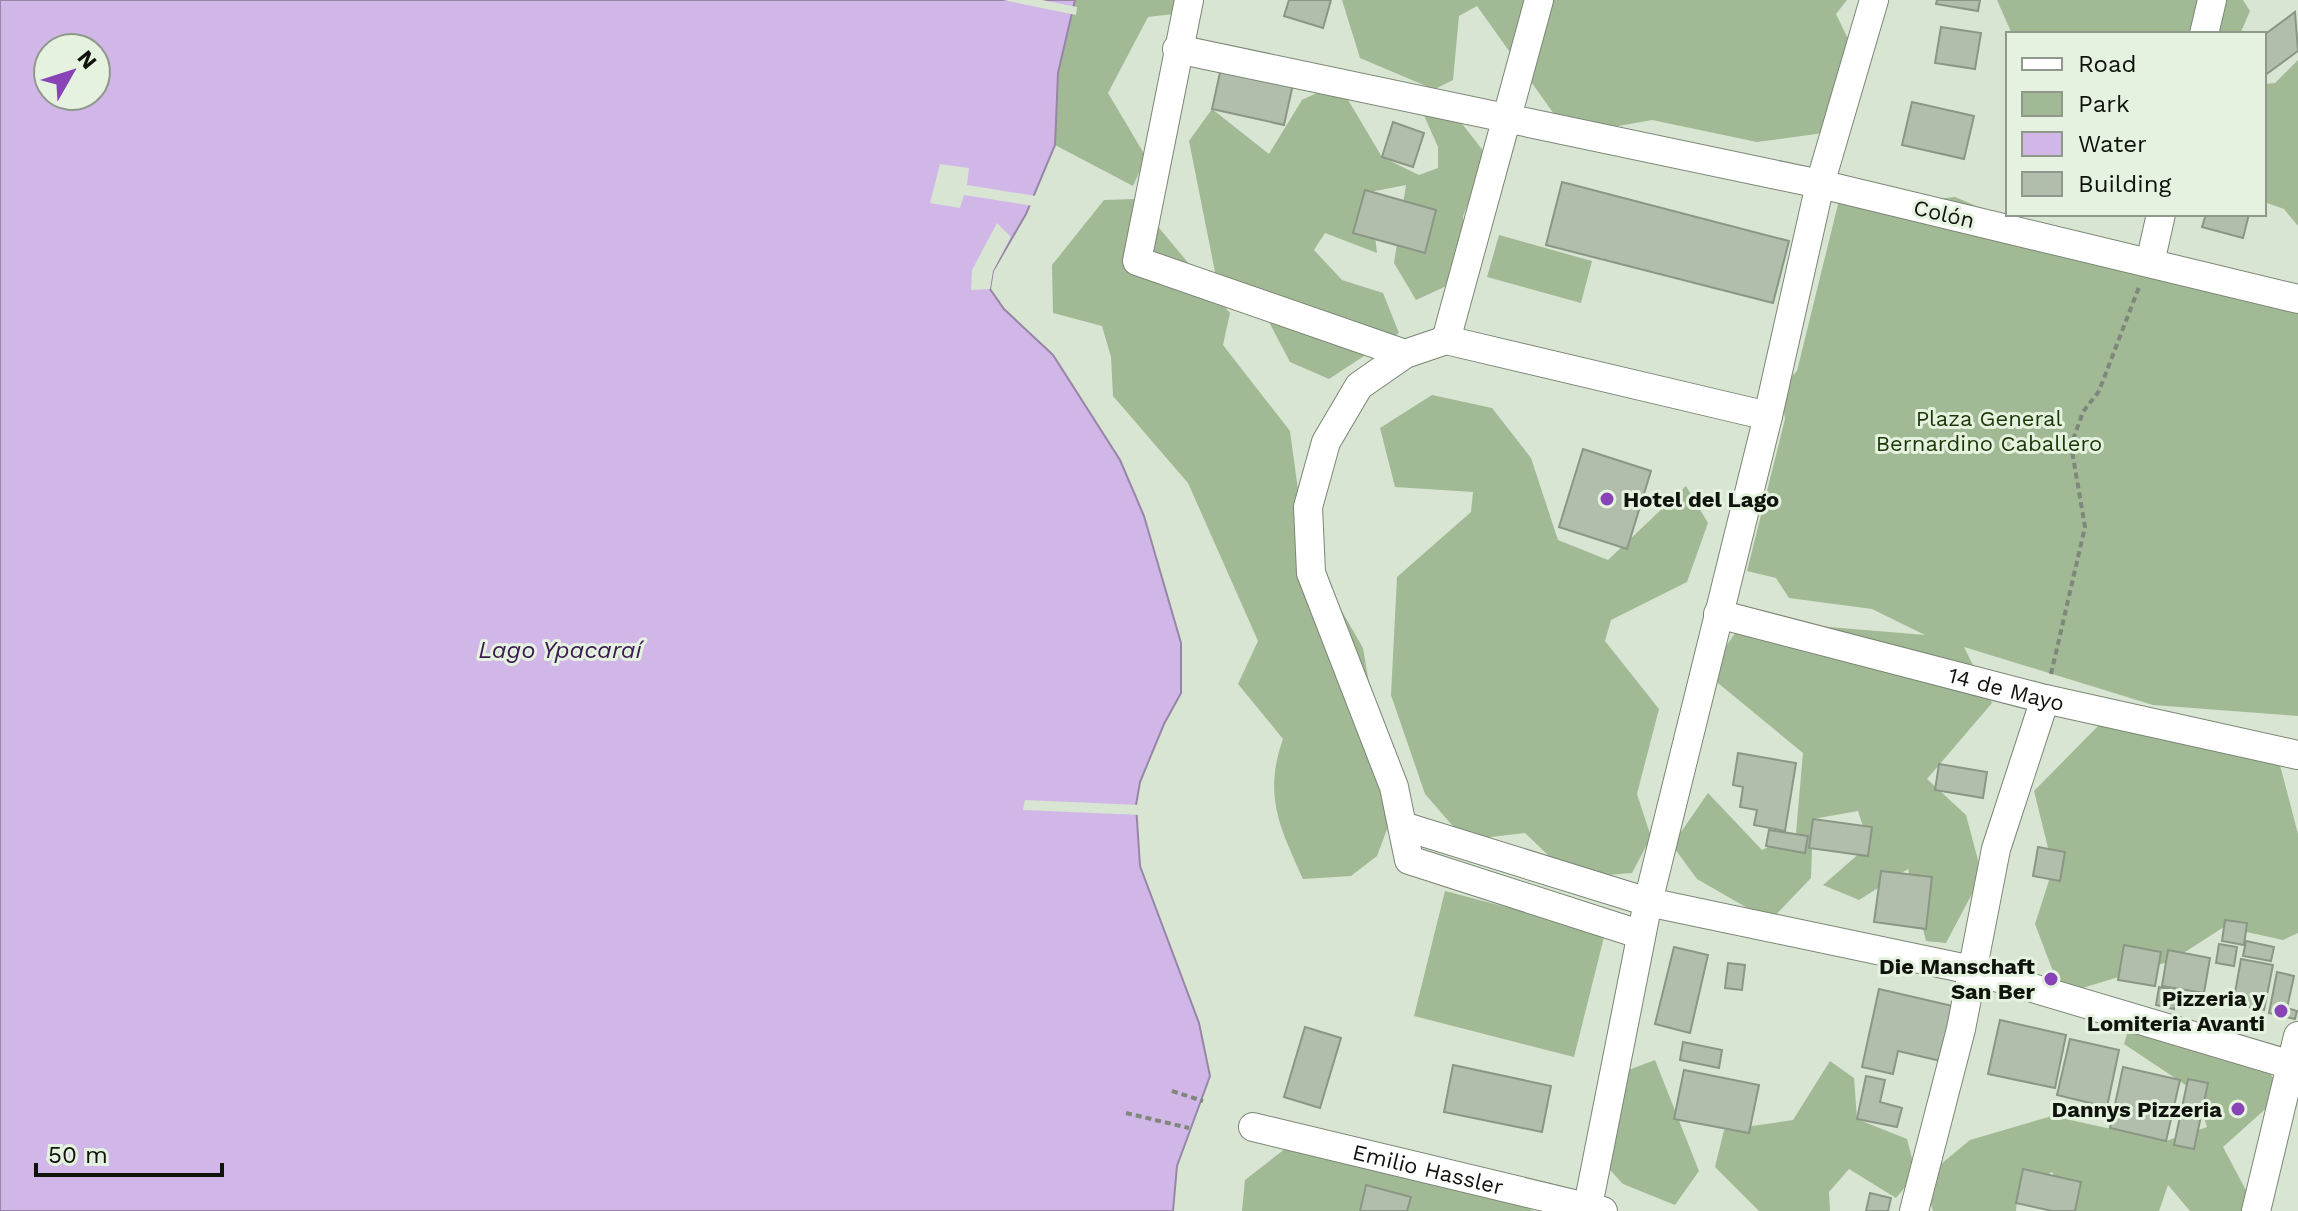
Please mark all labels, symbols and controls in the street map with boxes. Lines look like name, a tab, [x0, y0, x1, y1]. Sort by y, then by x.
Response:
north arrow	[32, 32, 112, 112]
legend	[2006, 32, 2266, 216]
text: N	[72, 46, 102, 74]
text: Road	[2078, 50, 2137, 78]
text: Park	[2078, 90, 2130, 118]
text: Water	[2078, 130, 2147, 158]
text: Building	[2078, 170, 2171, 198]
street label: Colón	[1911, 195, 1977, 233]
park label: Plaza General Bernardino Caballero	[1876, 406, 2102, 456]
place label: Hotel del Lago	[1623, 487, 1779, 512]
marker: Hotel del Lago	[1598, 490, 1616, 508]
water label: Lago Ypacaraí	[478, 636, 645, 664]
street label: 14 de Mayo	[1946, 662, 2067, 715]
place label: Die Manschaft San Ber	[1879, 954, 2036, 1004]
marker: Die Manschaft San Ber	[2042, 970, 2060, 988]
place label: Pizzeria y Lomiteria Avanti	[2087, 986, 2266, 1036]
marker: Pizzeria y Lomiteria Avanti	[2272, 1002, 2290, 1020]
place label: Dannys Pizzeria	[2052, 1097, 2222, 1122]
marker: Dannys Pizzeria	[2229, 1100, 2247, 1118]
scale bar	[36, 1127, 222, 1177]
street label: Emilio Hassler	[1350, 1139, 1506, 1199]
text: 50 m	[48, 1141, 108, 1169]

